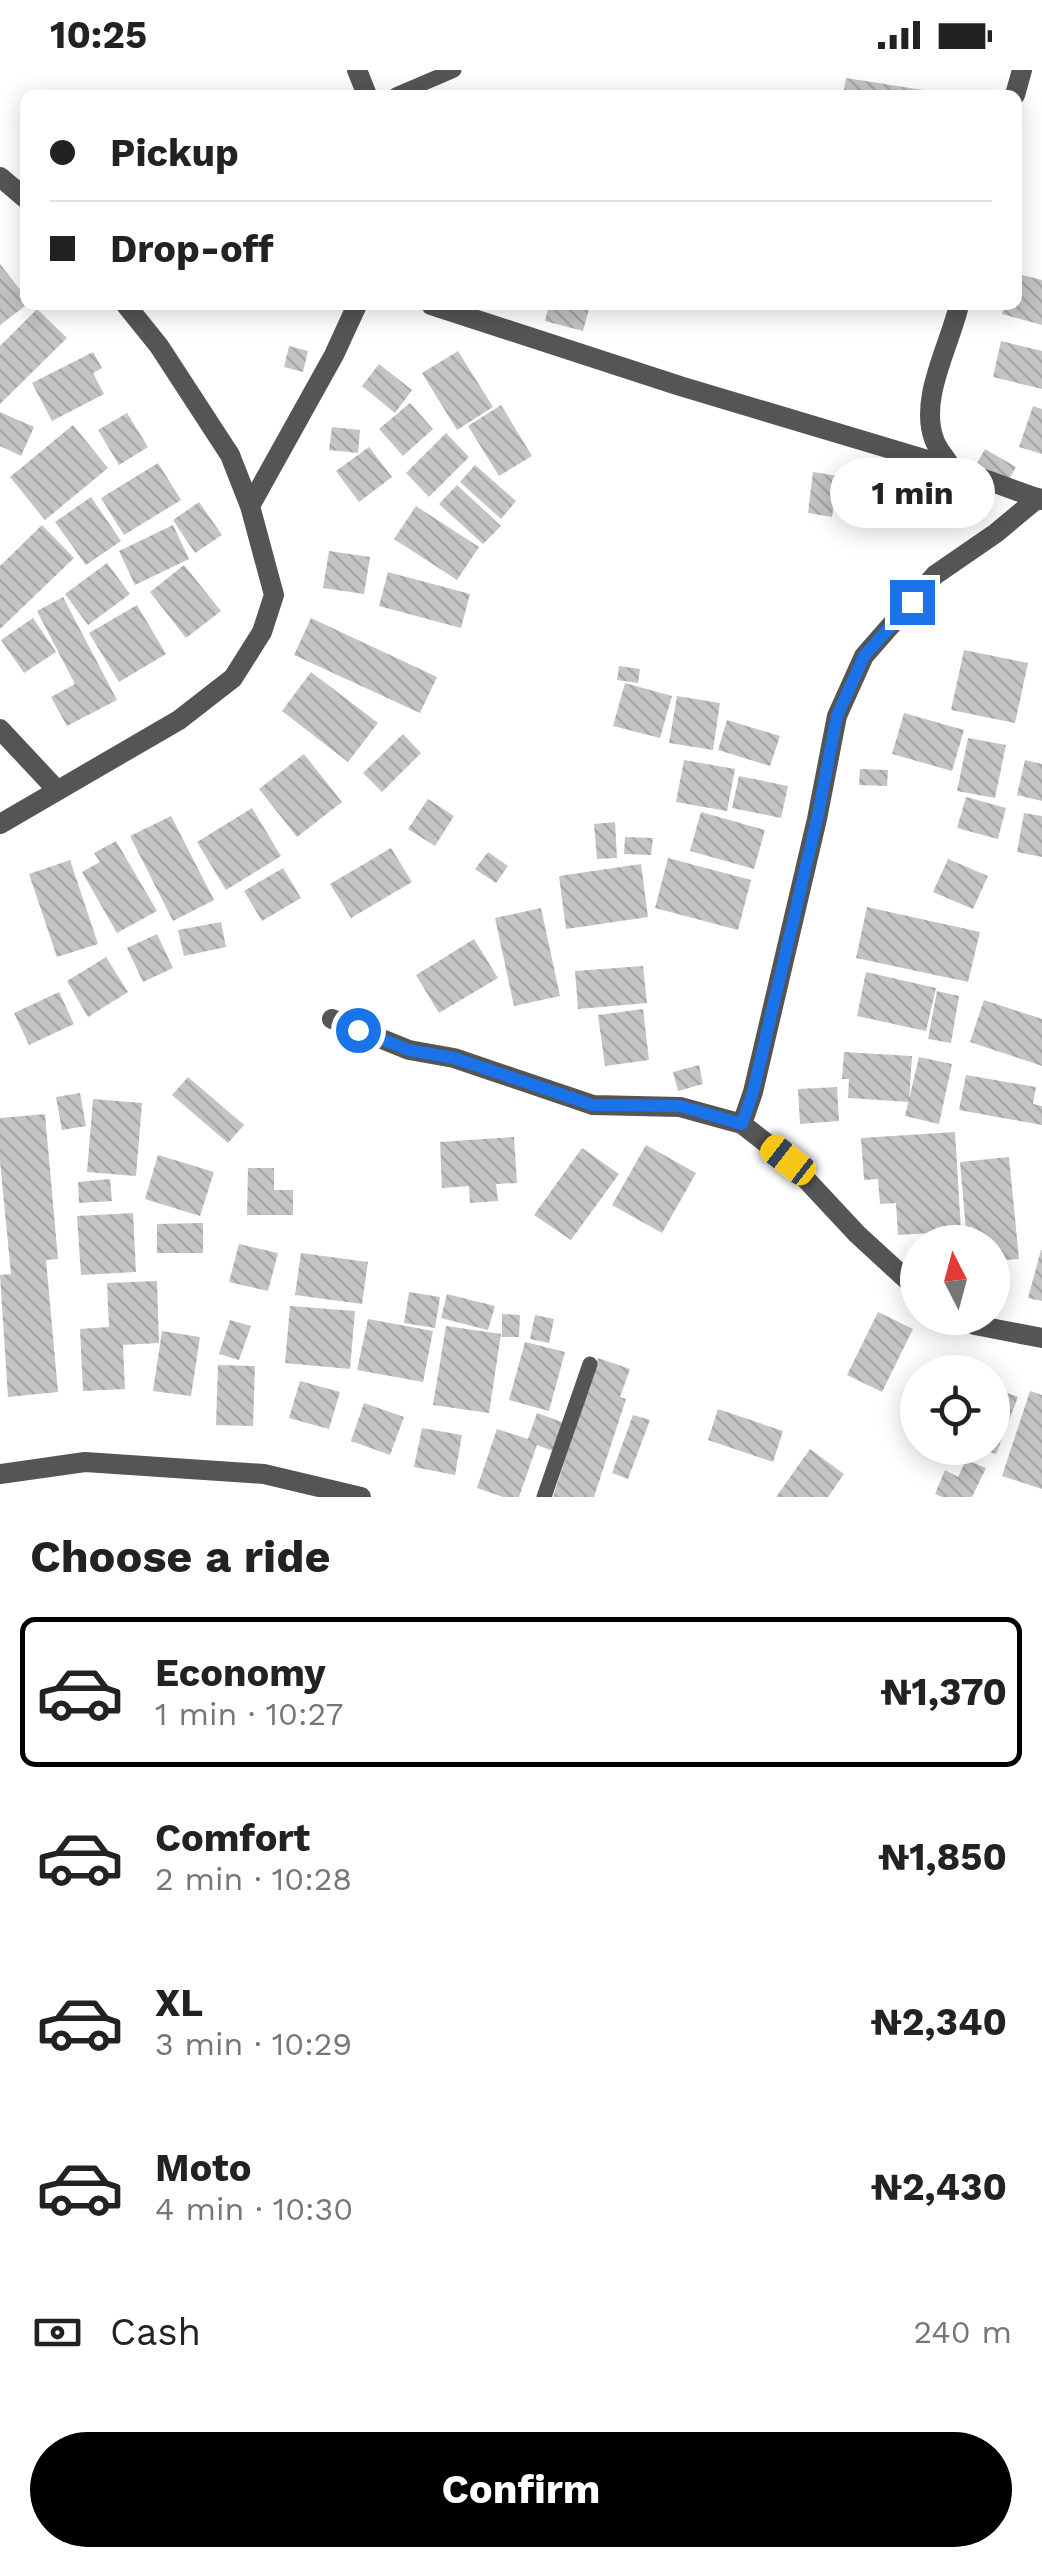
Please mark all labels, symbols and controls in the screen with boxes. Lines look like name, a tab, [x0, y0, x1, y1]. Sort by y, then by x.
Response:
text: 10:25	[50, 13, 147, 57]
text: Pickup	[110, 131, 239, 175]
text: Drop-off	[110, 227, 274, 271]
callout: 1 min	[830, 457, 994, 527]
text: 1 min	[871, 474, 954, 512]
route end	[890, 580, 935, 625]
route start	[336, 1008, 381, 1053]
car	[755, 1130, 821, 1190]
north arrow	[900, 1225, 1010, 1335]
map controls	[900, 1225, 1010, 1465]
button: locate	[900, 1355, 1010, 1465]
text: Choose a ride	[30, 1530, 330, 1583]
icon: car	[35, 1647, 125, 1737]
text: Economy	[155, 1651, 326, 1695]
text: ₦1,370	[880, 1670, 1007, 1714]
text: 1 min · 10:27	[155, 1695, 343, 1733]
icon: car	[35, 1812, 125, 1902]
text: Comfort	[155, 1816, 310, 1860]
text: ₦1,850	[878, 1835, 1007, 1879]
text: 2 min · 10:28	[155, 1860, 352, 1898]
icon: car	[35, 1977, 125, 2067]
text: XL	[155, 1981, 203, 2025]
text: ₦2,340	[871, 2000, 1007, 2044]
text: 3 min · 10:29	[155, 2025, 352, 2063]
icon: car	[35, 2142, 125, 2232]
text: Moto	[155, 2146, 251, 2190]
text: ₦2,430	[871, 2165, 1007, 2209]
text: 4 min · 10:30	[155, 2190, 353, 2228]
icon: cash	[30, 2305, 85, 2360]
text: Cash	[110, 2310, 201, 2354]
text: 240 m	[913, 2313, 1012, 2351]
button: Confirm	[30, 2432, 1012, 2547]

